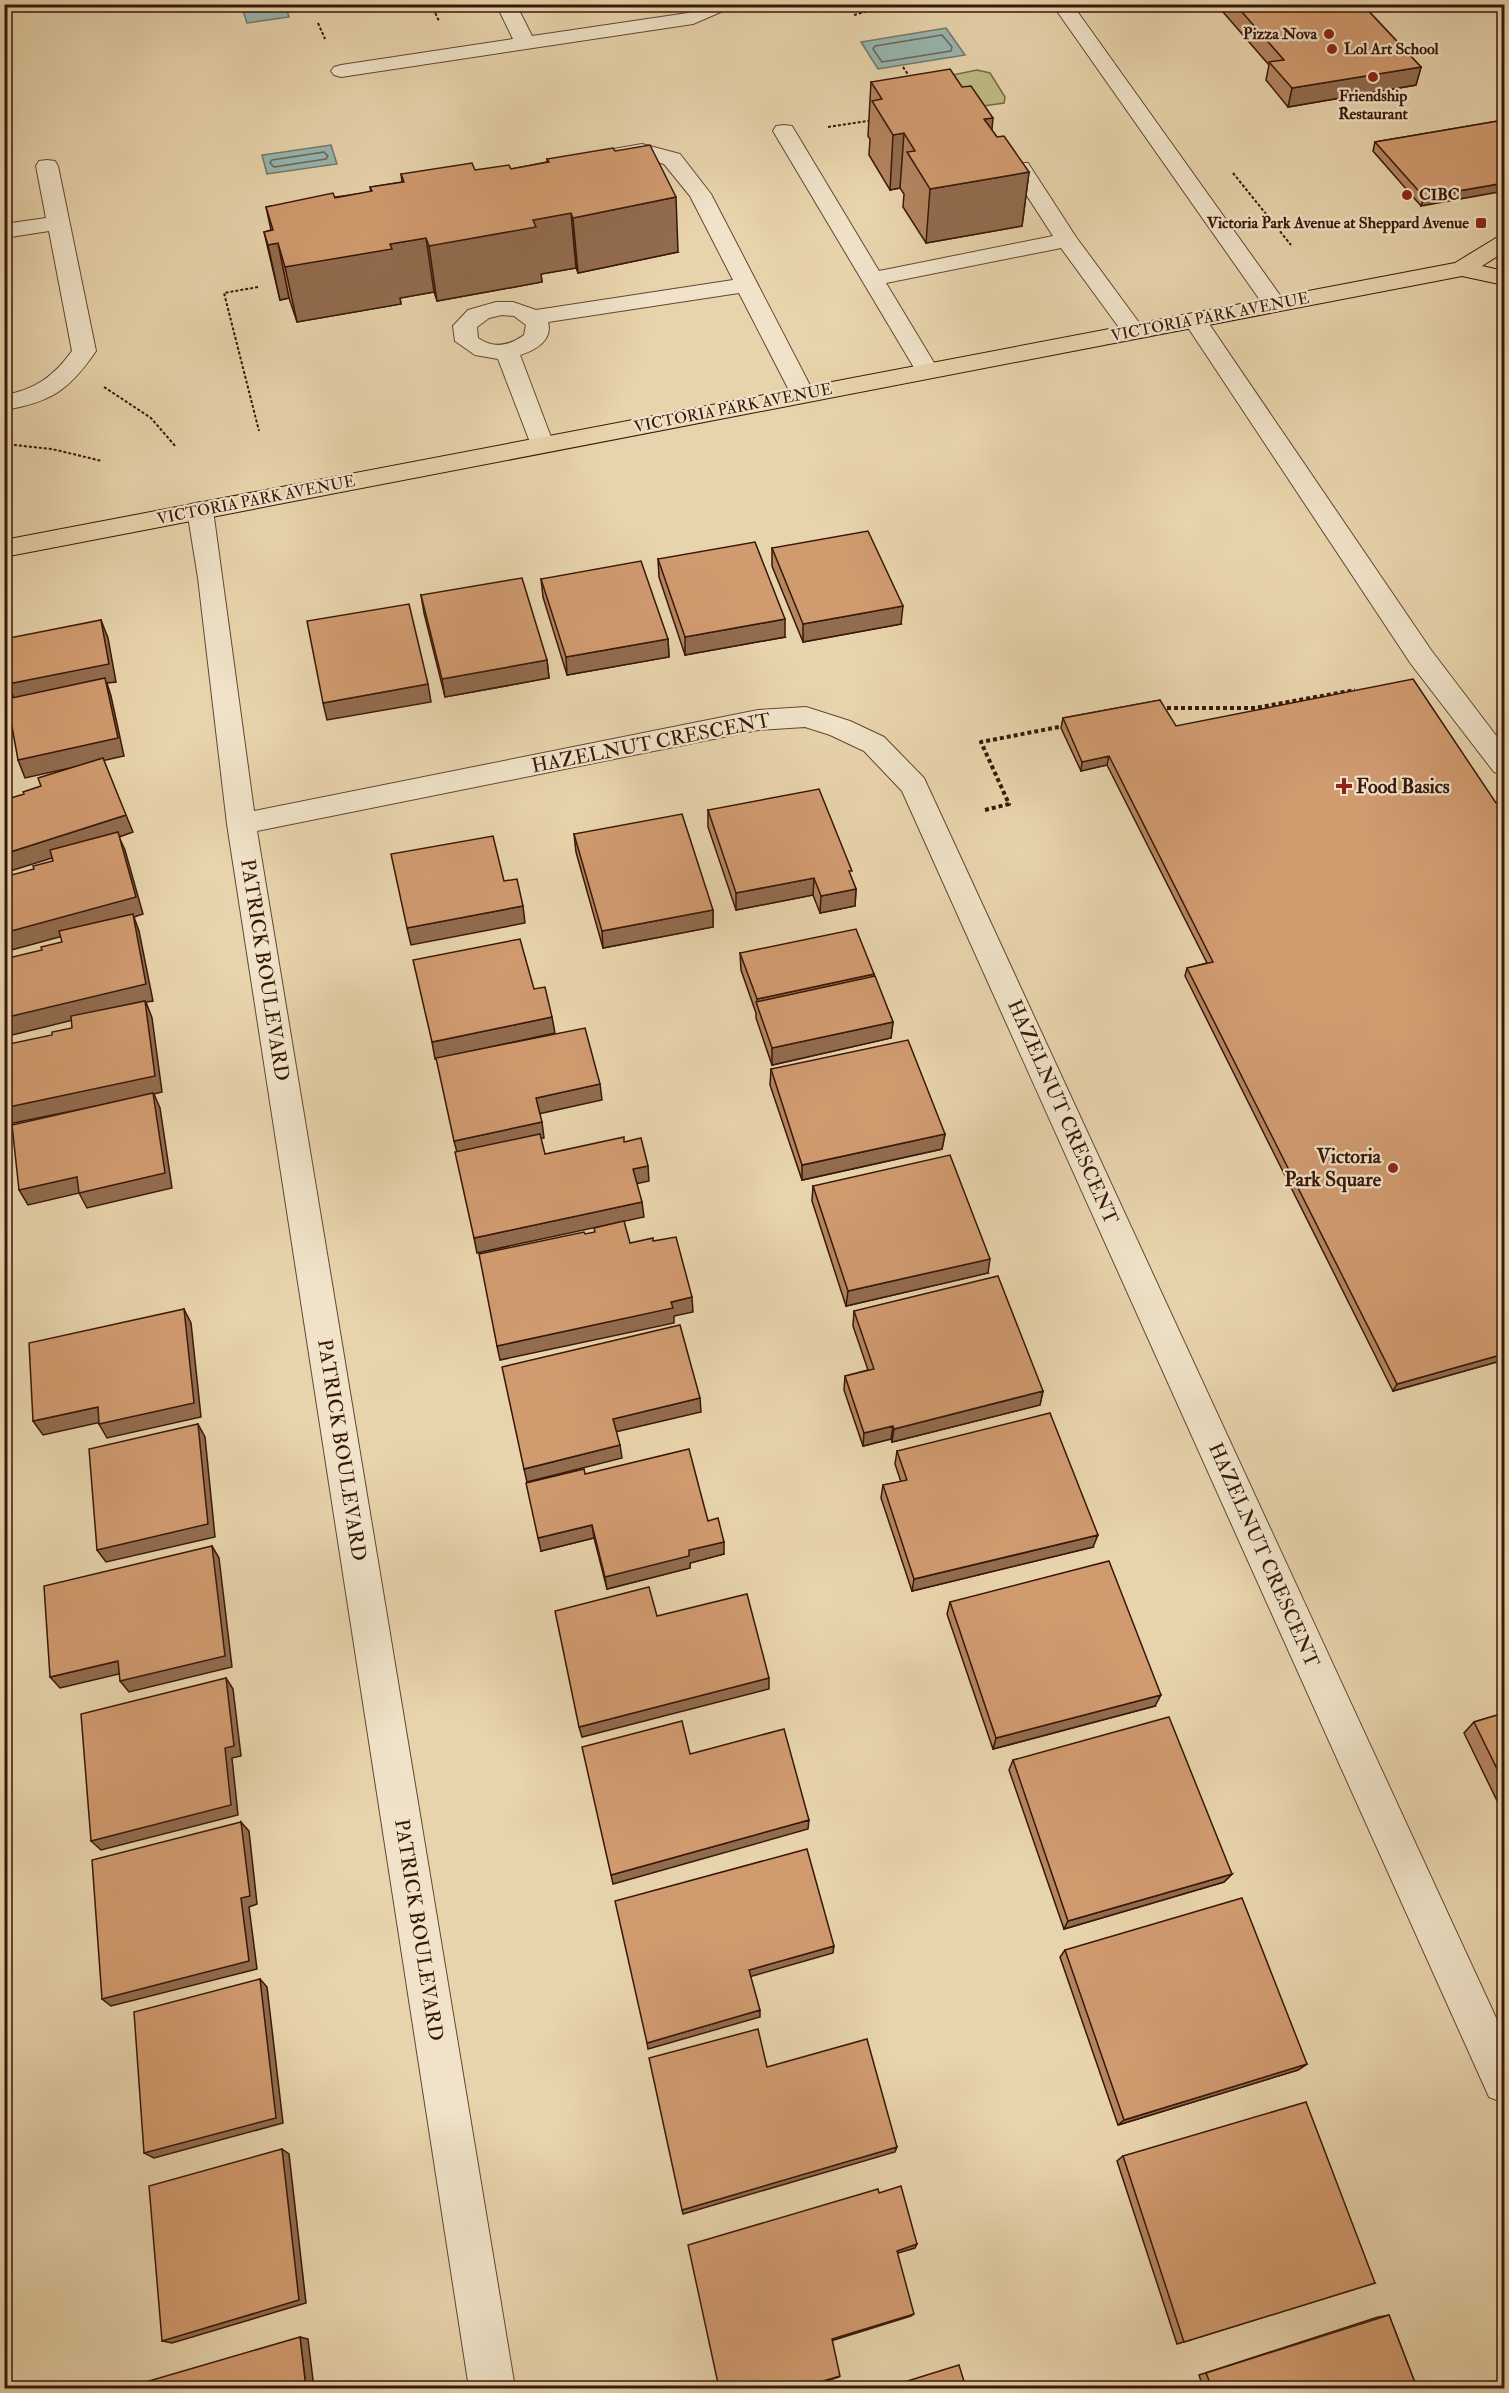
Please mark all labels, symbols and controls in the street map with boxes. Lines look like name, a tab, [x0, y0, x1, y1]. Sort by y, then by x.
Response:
place label: Pizza Nova	[1243, 24, 1317, 44]
marker: Pizza Nova	[1322, 27, 1336, 41]
place label: Lol Art School	[1344, 39, 1440, 59]
marker: Lol Art School	[1325, 42, 1339, 56]
marker: Friendship Restaurant	[1366, 70, 1380, 84]
place label: Friendship Restaurant	[1338, 86, 1409, 124]
place label: CIBC	[1419, 185, 1460, 205]
marker: CIBC	[1400, 188, 1414, 202]
place label: Victoria Park Avenue at Sheppard Avenue	[1206, 213, 1469, 234]
marker: Victoria Park Avenue at Sheppard Avenue	[1474, 216, 1488, 230]
street label: VICTORIA PARK AVENUE	[1109, 288, 1311, 346]
street label: VICTORIA PARK AVENUE	[632, 379, 834, 437]
street label: VICTORIA PARK AVENUE	[155, 471, 357, 529]
street label: HAZELNUT CRESCENT	[529, 708, 773, 778]
place label: Food Basics	[1356, 774, 1450, 799]
marker: Food Basics	[1337, 779, 1351, 793]
street label: PATRICK BOULEVARD	[235, 857, 295, 1083]
street label: HAZELNUT CRESCENT	[1002, 996, 1124, 1228]
place label: Victoria Park Square	[1284, 1144, 1382, 1193]
marker: Victoria Park Square	[1386, 1161, 1400, 1175]
street label: PATRICK BOULEVARD	[312, 1337, 372, 1563]
street label: HAZELNUT CRESCENT	[1203, 1439, 1325, 1671]
street label: PATRICK BOULEVARD	[389, 1817, 449, 2043]

